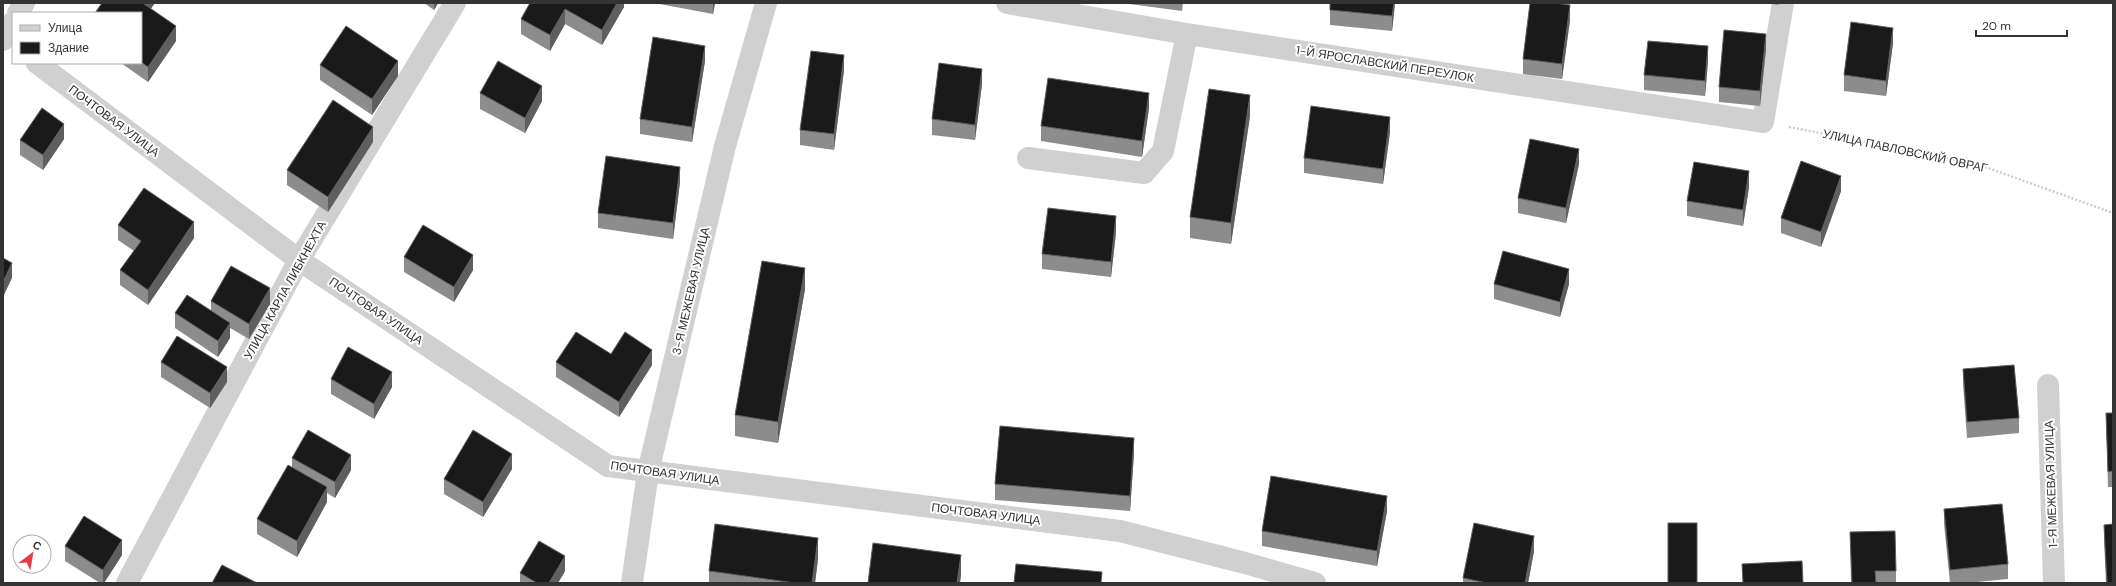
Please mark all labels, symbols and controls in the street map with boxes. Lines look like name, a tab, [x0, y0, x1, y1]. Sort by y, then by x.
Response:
legend	[12, 12, 142, 64]
scale bar	[1976, 12, 2067, 38]
text: 20 m	[1982, 18, 2011, 34]
text: Улица	[48, 20, 82, 36]
text: Здание	[48, 40, 89, 56]
street label: 1-Й ЯРОСЛАВСКИЙ ПЕРЕУЛОК	[1295, 42, 1475, 86]
street label: ПОЧТОВАЯ УЛИЦА	[65, 82, 163, 160]
street label: УЛИЦА ПАВЛОВСКИЙ ОВРАГ	[1821, 126, 1989, 176]
street label: УЛИЦА КАРЛА ЛИБКНЕХТА	[240, 218, 330, 362]
street label: 3-Я МЕЖЕВАЯ УЛИЦА	[669, 226, 713, 356]
street label: ПОЧТОВАЯ УЛИЦА	[326, 274, 426, 348]
street label: 1-Я МЕЖЕВАЯ УЛИЦА	[2041, 420, 2061, 548]
street label: ПОЧТОВАЯ УЛИЦА	[609, 457, 721, 489]
street label: ПОЧТОВАЯ УЛИЦА	[930, 499, 1042, 529]
north arrow	[12, 534, 52, 574]
text: С	[30, 537, 44, 554]

